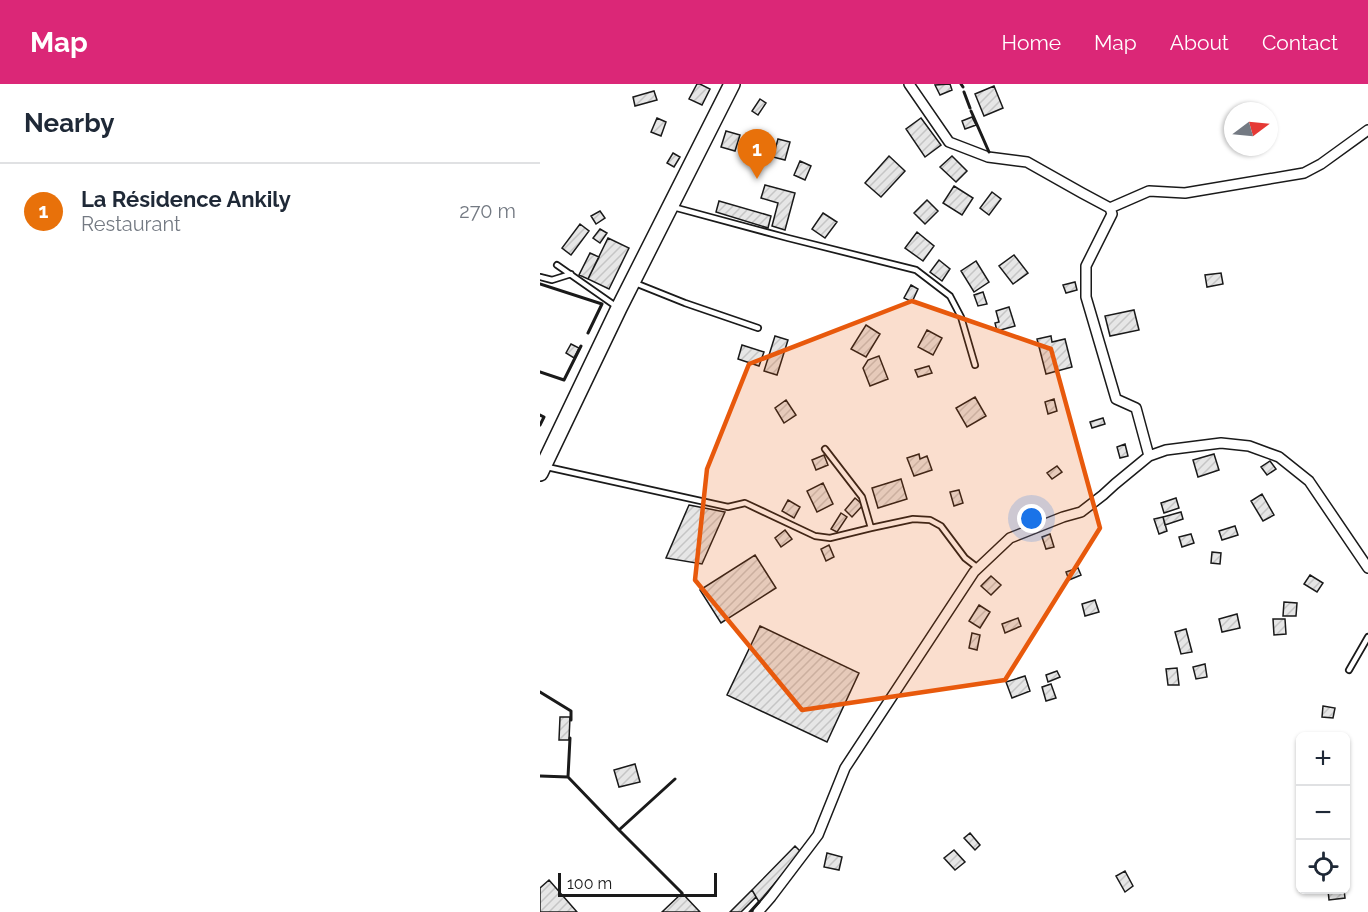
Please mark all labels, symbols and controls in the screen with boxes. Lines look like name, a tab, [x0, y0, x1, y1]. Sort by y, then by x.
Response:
text: Map	[30, 26, 88, 59]
text: Home	[1002, 30, 1061, 55]
text: Map	[1094, 30, 1137, 55]
text: About	[1170, 30, 1229, 55]
text: Contact	[1262, 30, 1338, 55]
north arrow	[1224, 102, 1278, 156]
text: Nearby	[24, 108, 114, 138]
pin: 1	[738, 130, 776, 179]
text: La Résidence Ankily	[81, 186, 291, 212]
text: 1	[39, 199, 48, 223]
text: 270 m	[459, 199, 516, 223]
text: Restaurant	[81, 212, 181, 236]
your location	[1017, 504, 1046, 533]
map controls	[1296, 732, 1350, 894]
button: +	[1296, 732, 1350, 786]
button: −	[1296, 786, 1350, 840]
button: locate	[1296, 840, 1350, 894]
scale bar	[558, 870, 717, 898]
text: 100 m	[567, 874, 612, 893]

